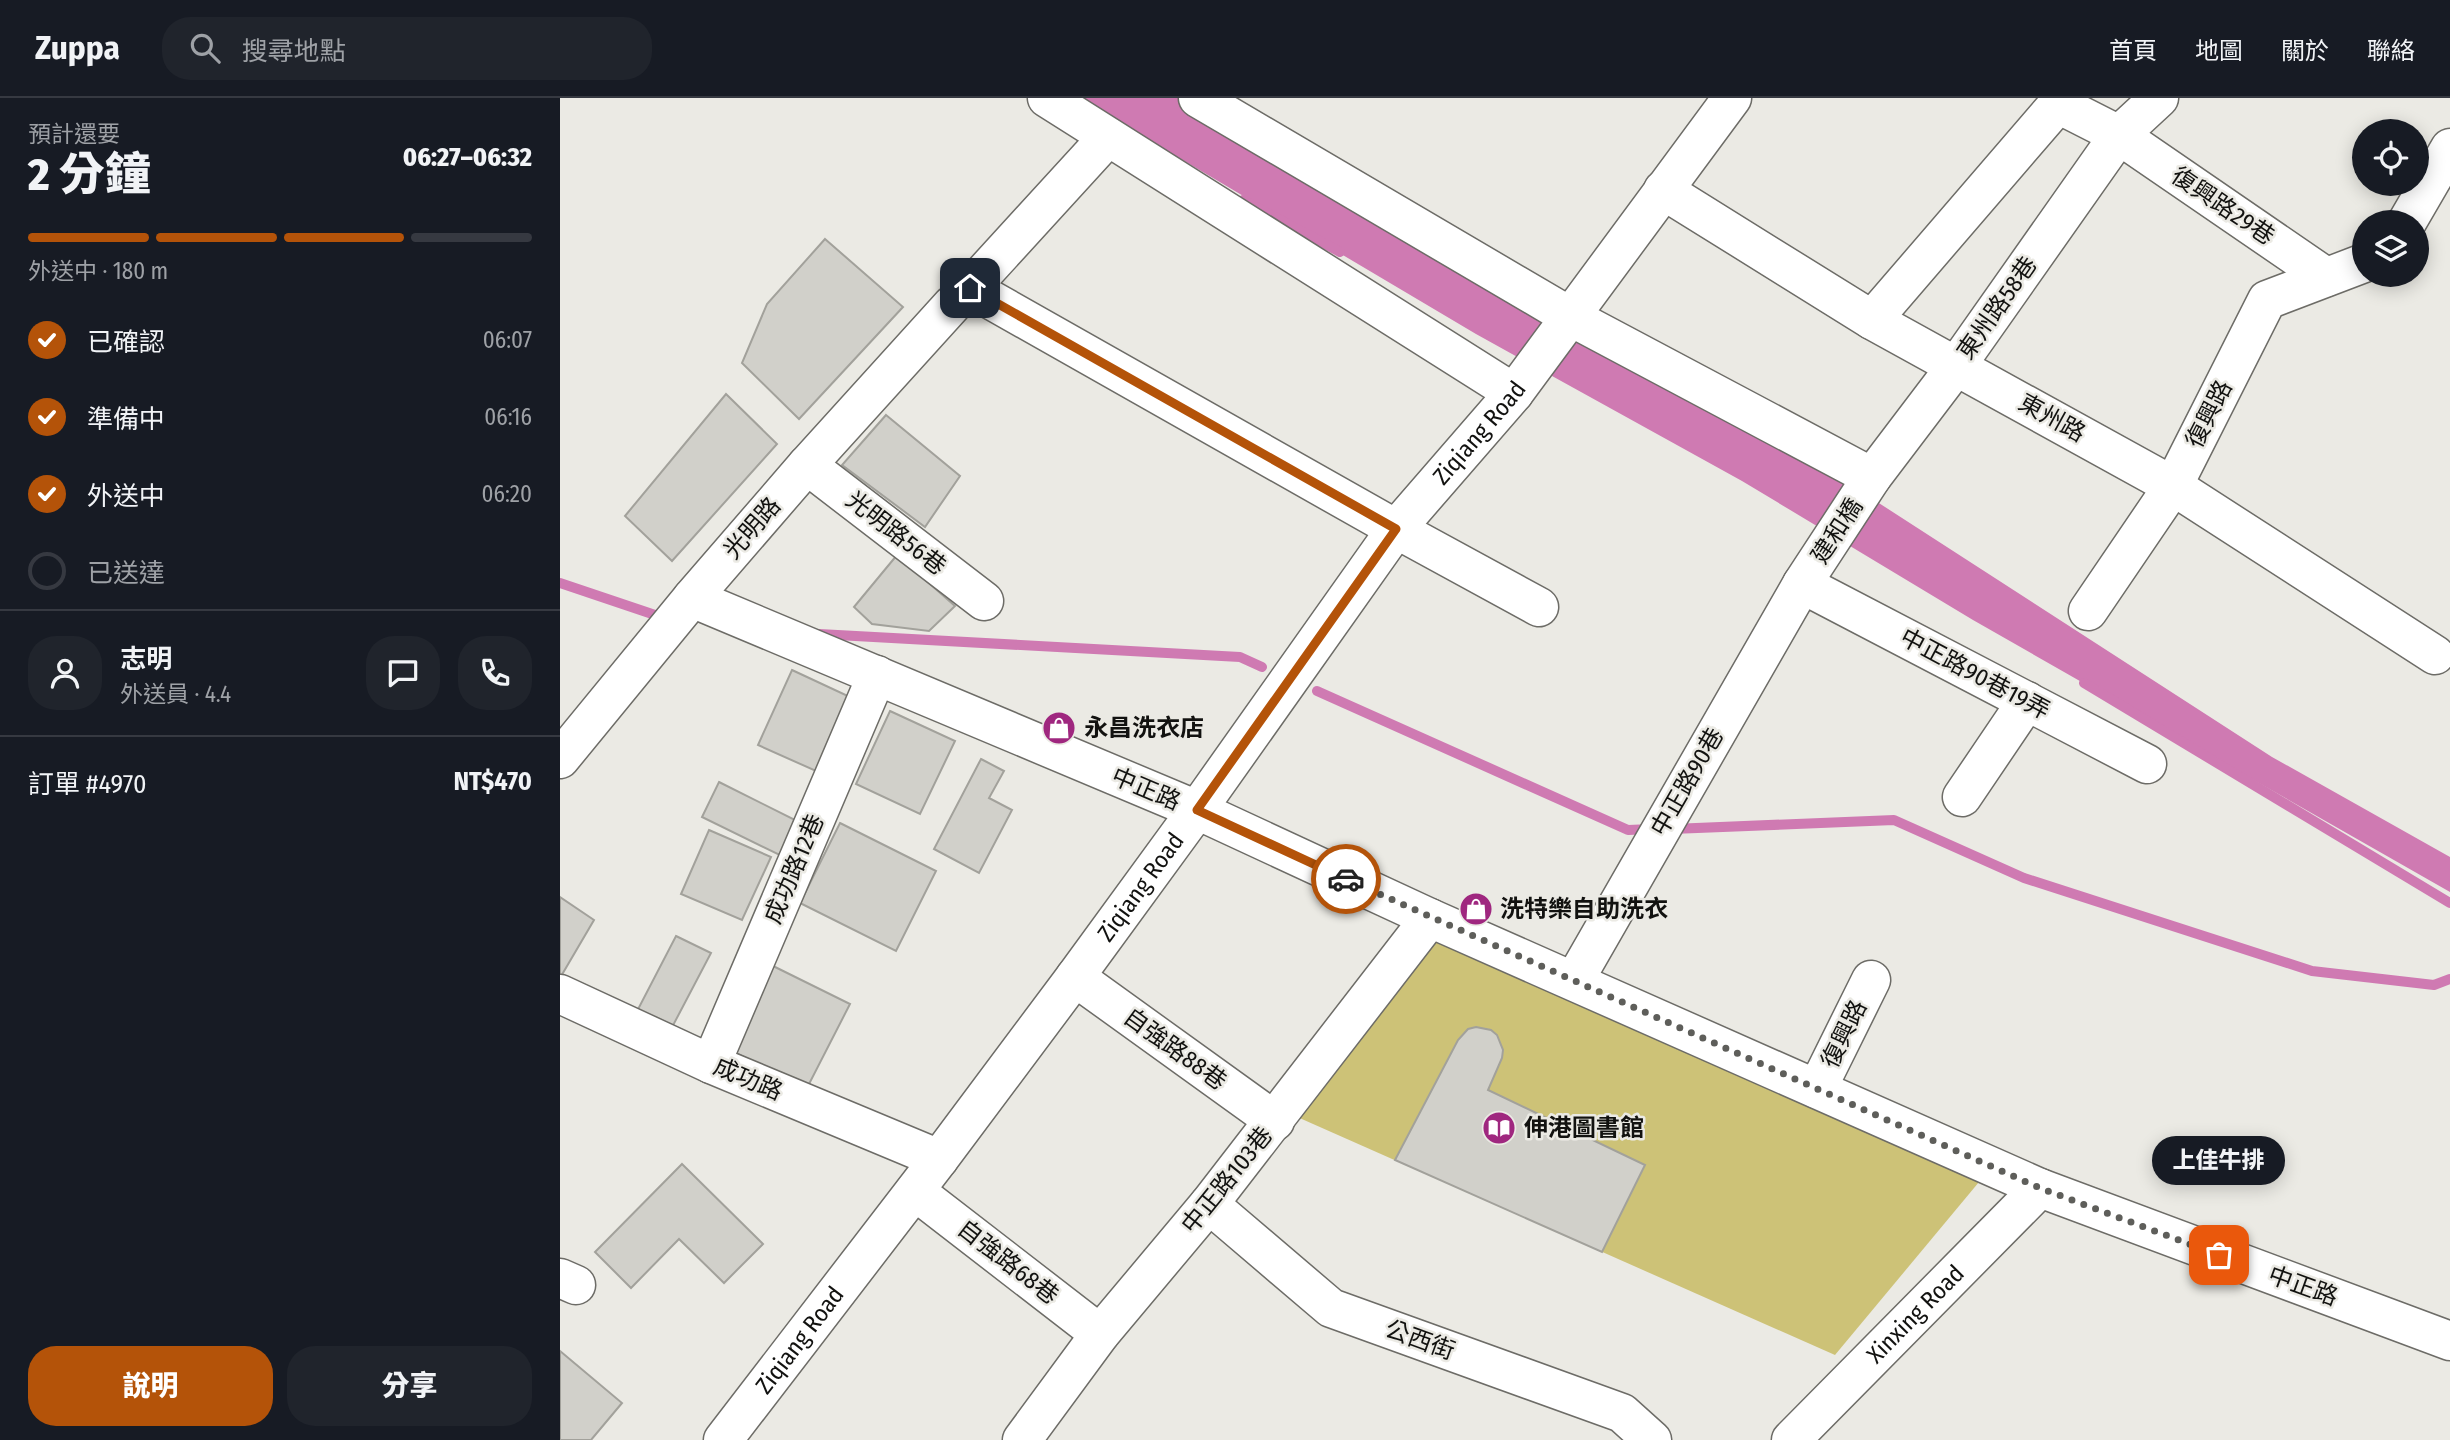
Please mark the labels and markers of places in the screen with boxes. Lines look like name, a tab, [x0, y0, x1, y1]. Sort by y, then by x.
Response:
pin	[940, 258, 1000, 318]
shop icon: 永昌洗衣店	[1040, 709, 1078, 747]
place label: 永昌洗衣店	[1084, 714, 1204, 742]
shop icon: 洗特樂自助洗衣	[1457, 890, 1495, 928]
place label: 洗特樂自助洗衣	[1500, 895, 1668, 923]
library icon: 伸港圖書館	[1480, 1109, 1518, 1147]
place label: 伸港圖書館	[1524, 1114, 1644, 1142]
callout: 上佳牛排	[2152, 1136, 2286, 1185]
pin	[2189, 1225, 2249, 1285]

